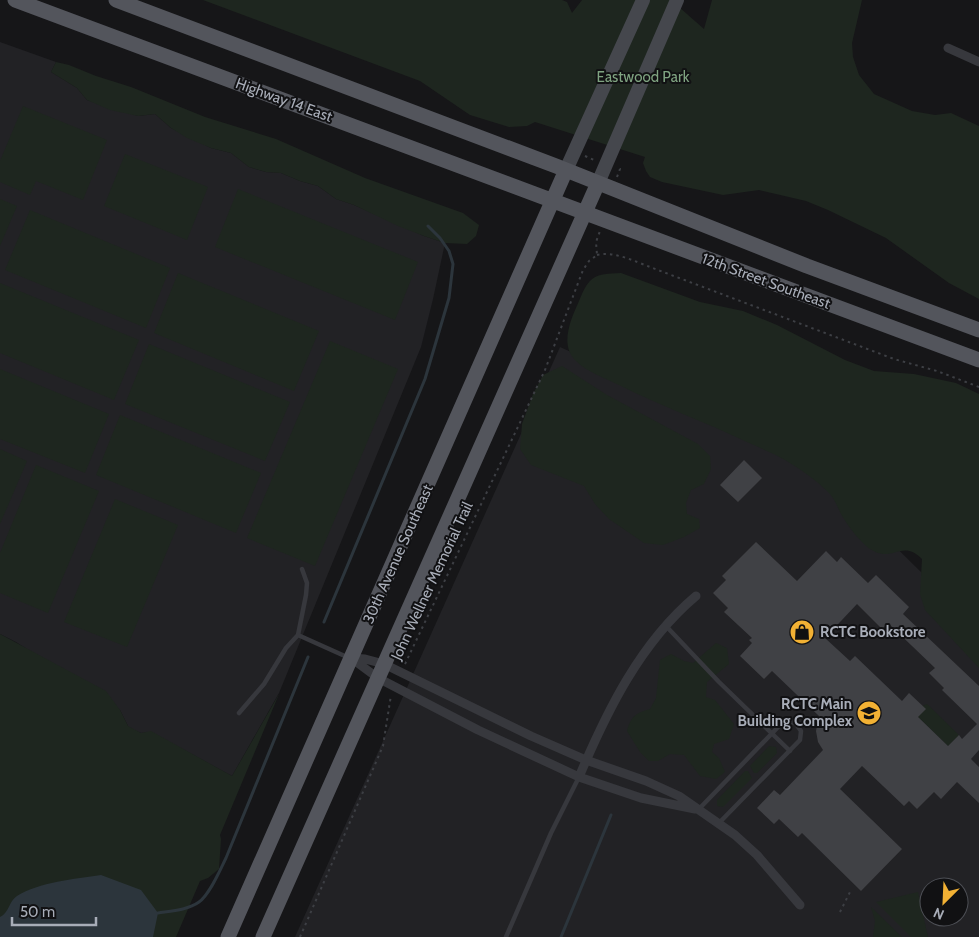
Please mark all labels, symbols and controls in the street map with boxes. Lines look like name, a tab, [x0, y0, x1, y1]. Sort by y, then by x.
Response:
park label: Eastwood Park	[597, 68, 690, 86]
street label: Highway 14 East	[233, 74, 335, 126]
street label: 12th Street Southeast	[699, 249, 833, 313]
street label: 30th Avenue Southeast	[359, 482, 437, 626]
street label: John Wellner Memorial Trail	[387, 499, 477, 664]
shop icon: RCTC Bookstore	[789, 619, 815, 645]
place label: RCTC Bookstore	[820, 623, 926, 641]
place label: RCTC Main Building Complex	[738, 695, 853, 730]
school or university icon: RCTC Main Building Complex	[856, 700, 882, 726]
north arrow	[919, 877, 969, 927]
scale bar	[12, 894, 96, 926]
text: 50 m	[20, 903, 55, 921]
text: N	[931, 904, 947, 924]

